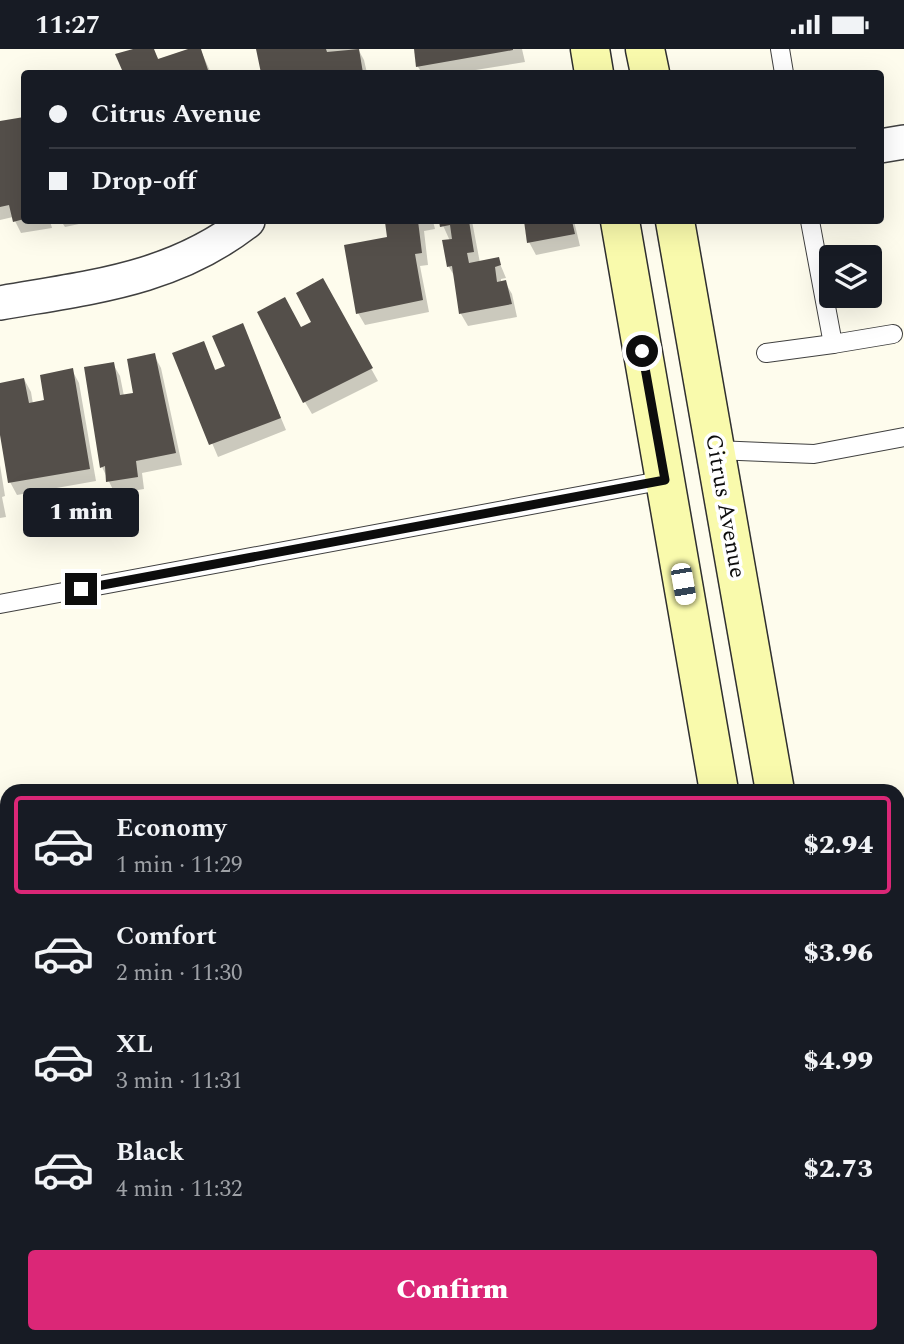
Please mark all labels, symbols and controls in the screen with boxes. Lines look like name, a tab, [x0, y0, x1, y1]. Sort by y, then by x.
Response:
text: 11:27	[35, 5, 100, 45]
text: Citrus Avenue	[91, 94, 261, 134]
text: Drop-off	[91, 161, 196, 201]
map controls	[819, 245, 882, 308]
button: layers	[819, 245, 882, 308]
route start	[626, 335, 658, 367]
street label: Citrus Avenue	[695, 431, 755, 581]
callout: 1 min	[23, 487, 139, 537]
text: 1 min	[49, 495, 113, 530]
car	[670, 561, 697, 607]
route end	[65, 573, 97, 605]
text: Economy	[116, 808, 226, 848]
icon: car	[32, 814, 95, 877]
text: $2.94	[803, 825, 873, 865]
text: 1 min · 11:29	[116, 848, 243, 883]
text: Comfort	[116, 916, 217, 956]
icon: car	[32, 922, 95, 985]
text: $3.96	[803, 933, 873, 973]
text: 2 min · 11:30	[116, 956, 243, 991]
text: XL	[116, 1024, 153, 1064]
icon: car	[32, 1030, 95, 1093]
text: $4.99	[803, 1041, 873, 1081]
text: 3 min · 11:31	[116, 1064, 243, 1099]
text: Black	[116, 1132, 184, 1172]
icon: car	[32, 1138, 95, 1201]
text: $2.73	[803, 1149, 873, 1189]
text: 4 min · 11:32	[116, 1172, 243, 1207]
button: Confirm	[28, 1250, 877, 1330]

